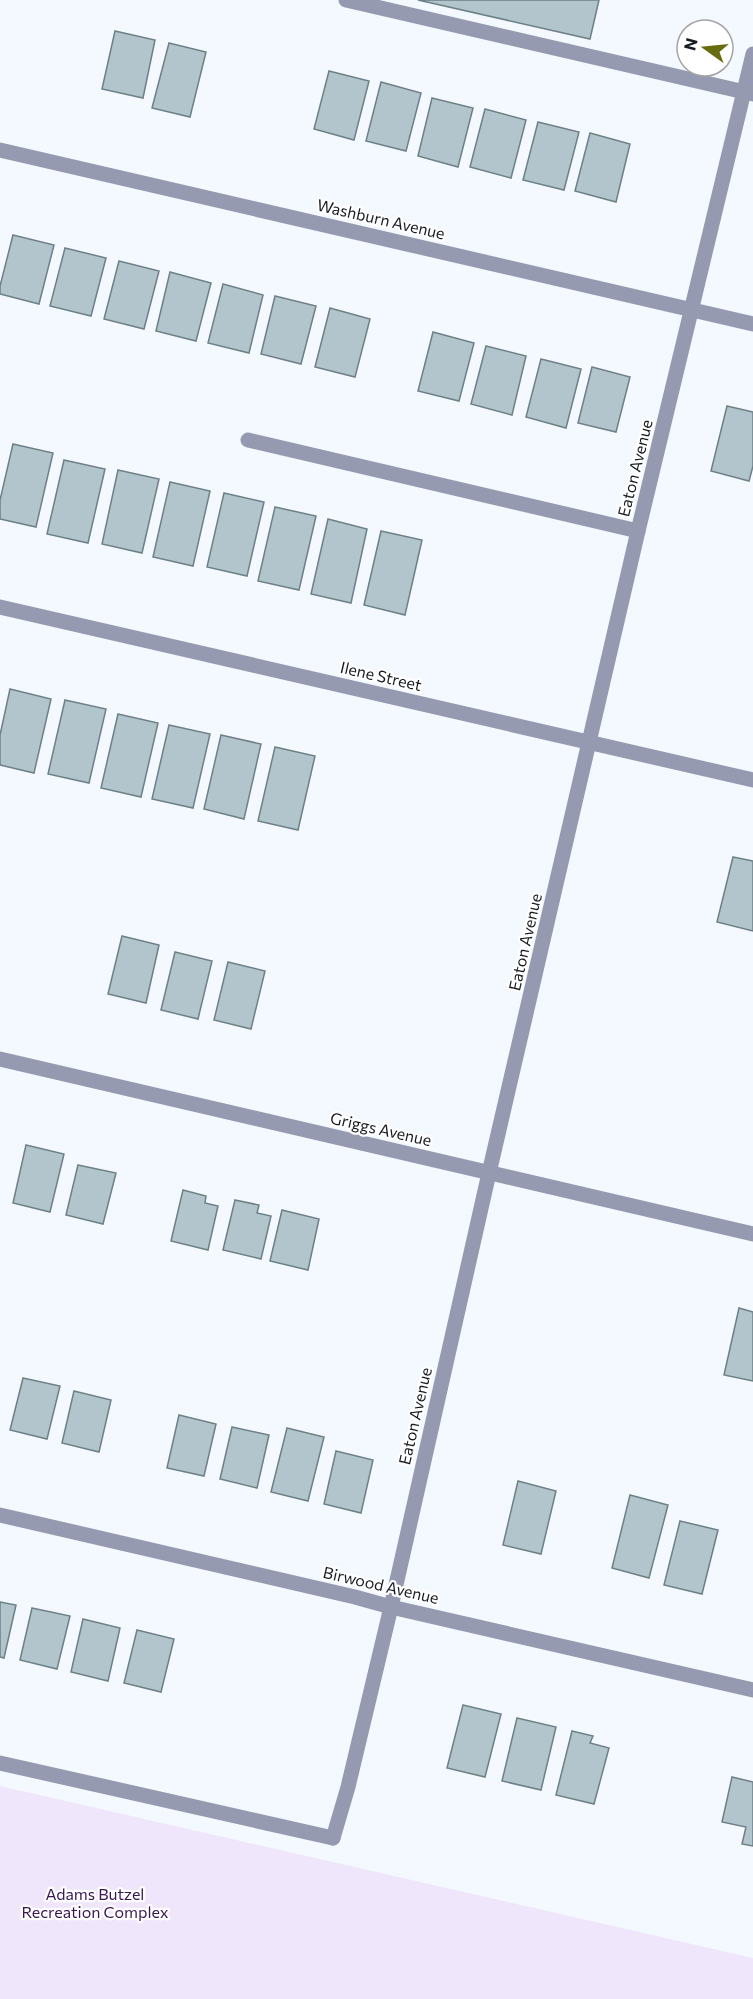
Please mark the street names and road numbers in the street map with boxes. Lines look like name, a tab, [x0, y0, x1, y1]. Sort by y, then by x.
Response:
street label: Washburn Avenue	[315, 195, 447, 242]
street label: Eaton Avenue	[613, 417, 656, 518]
street label: Ilene Street	[339, 657, 424, 694]
street label: Eaton Avenue	[504, 891, 545, 992]
street label: Griggs Avenue	[329, 1108, 434, 1149]
street label: Eaton Avenue	[394, 1365, 435, 1466]
street label: Birwood Avenue	[321, 1562, 441, 1607]

